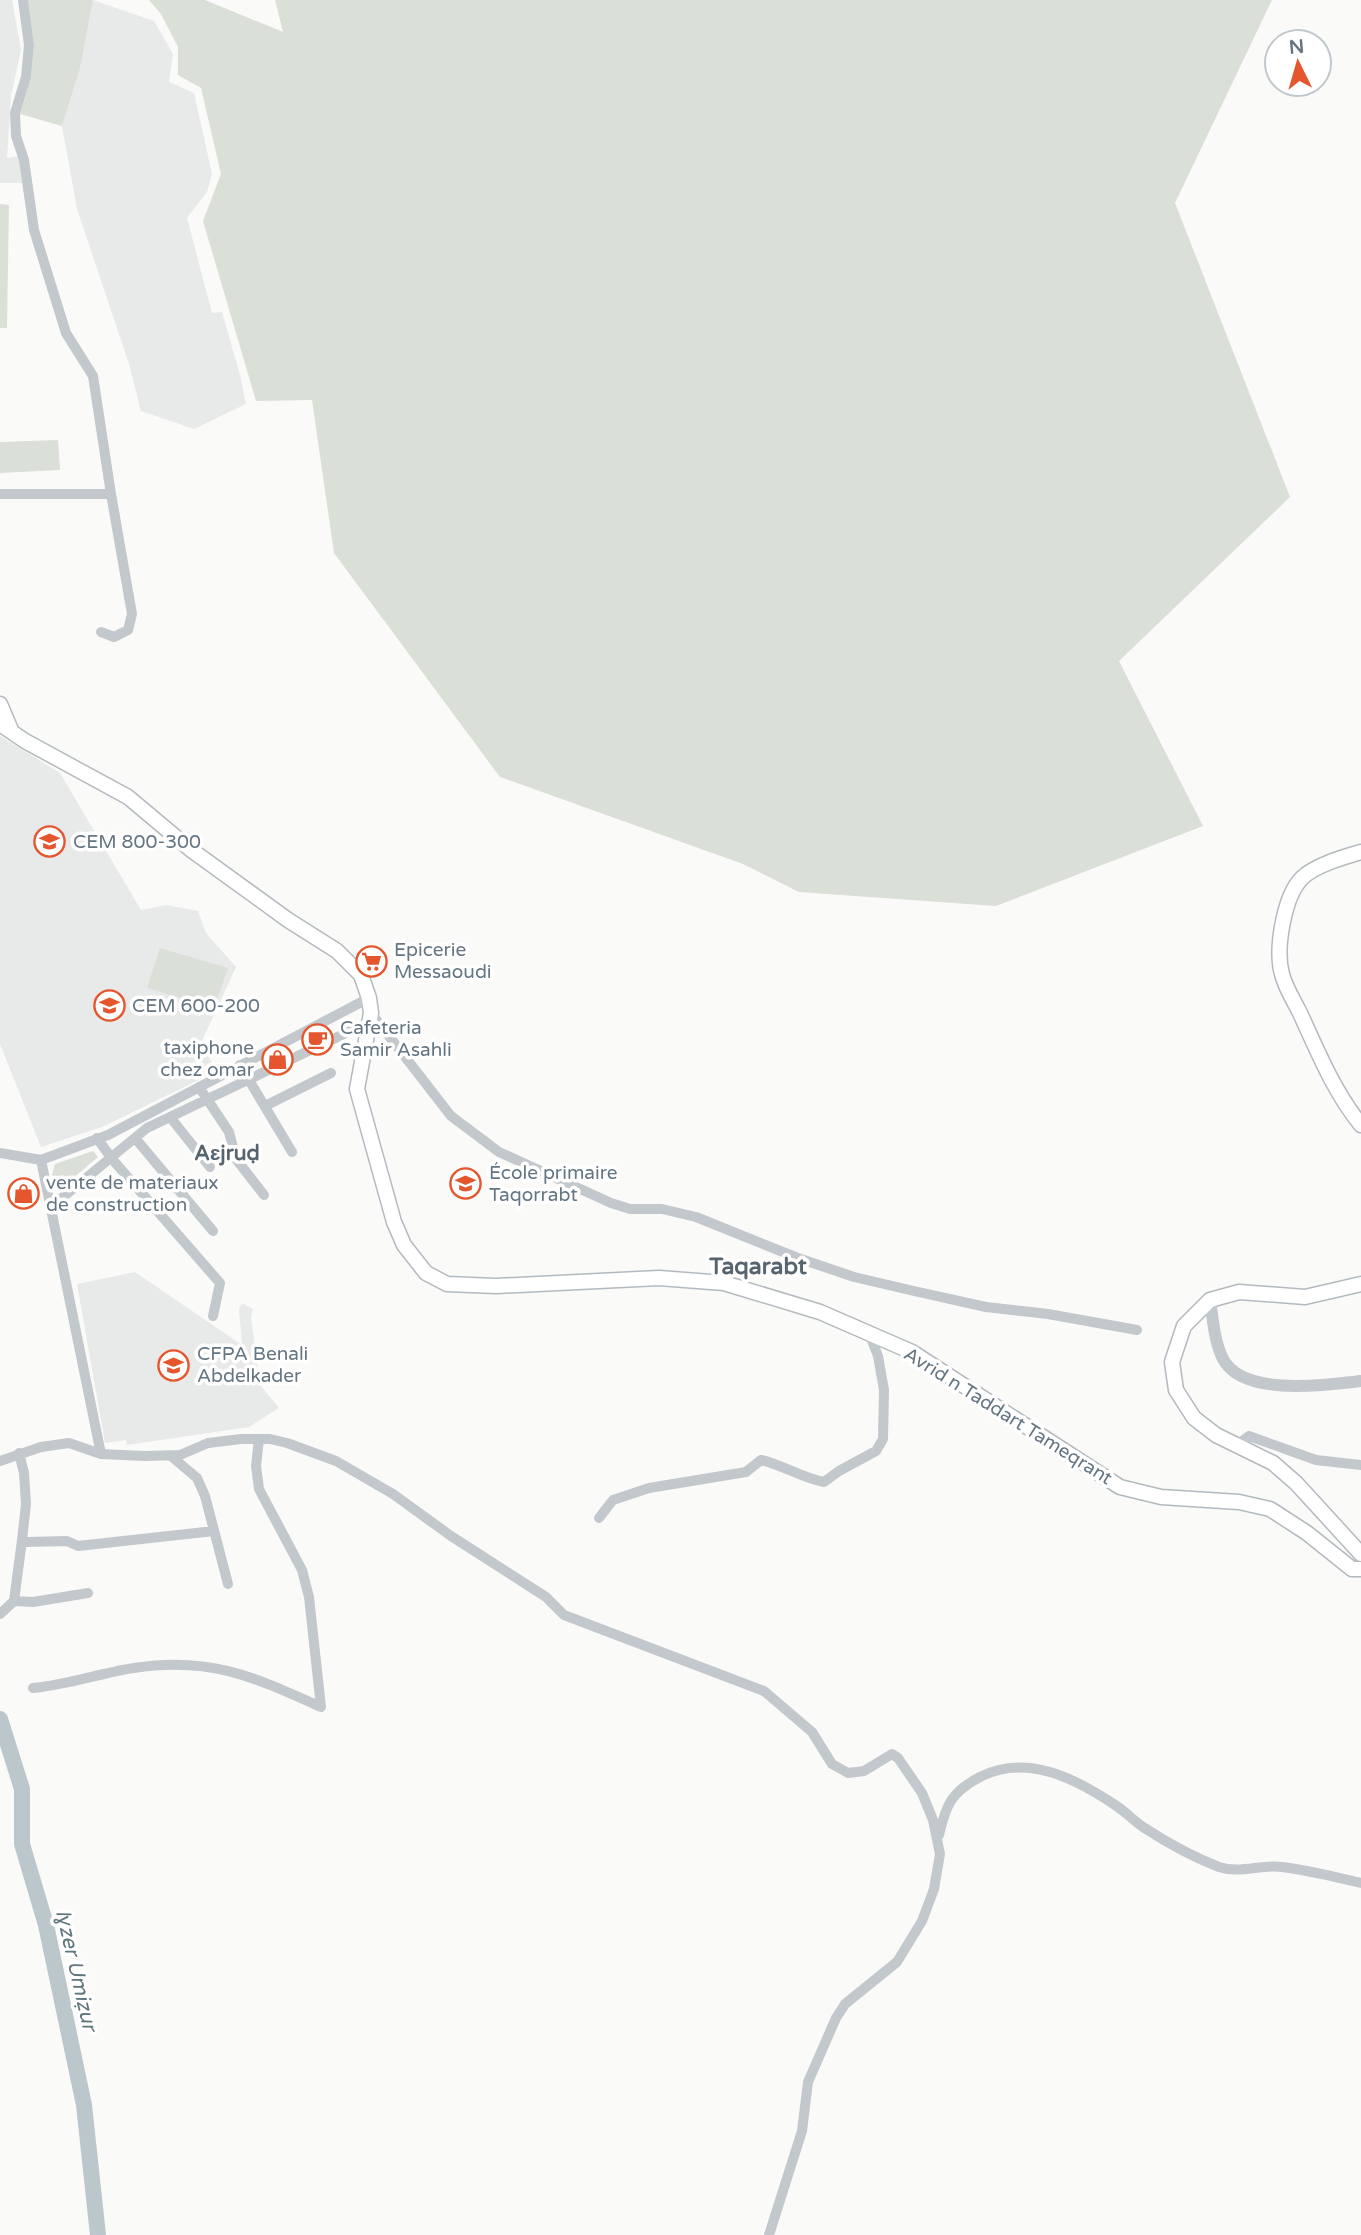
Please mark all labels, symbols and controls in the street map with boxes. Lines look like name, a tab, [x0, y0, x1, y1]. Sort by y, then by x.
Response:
north arrow	[1263, 28, 1333, 98]
text: N	[1288, 35, 1305, 59]
school or university icon: CEM 800-300	[33, 825, 67, 859]
place label: CEM 800-300	[73, 831, 201, 853]
place label: Epicerie Messaoudi	[394, 939, 492, 983]
supermarket icon: Epicerie Messaoudi	[354, 944, 388, 978]
school or university icon: CEM 600-200	[92, 989, 126, 1023]
place label: CEM 600-200	[132, 995, 260, 1017]
place label: Cafeteria Samir Asahli	[340, 1017, 452, 1061]
cafe icon: Cafeteria Samir Asahli	[300, 1022, 334, 1056]
place label: taxiphone chez omar	[160, 1037, 255, 1081]
shop icon: taxiphone chez omar	[260, 1042, 294, 1076]
district label: Aɛjruḍ	[194, 1141, 260, 1166]
place label: École primaire Taqorrabt	[489, 1162, 617, 1206]
school or university icon: École primaire Taqorrabt	[449, 1167, 483, 1201]
place label: vente de materiaux de construction	[46, 1172, 219, 1216]
shop icon: vente de materiaux de construction	[6, 1177, 40, 1211]
district label: Taqarabt	[708, 1253, 807, 1281]
place label: CFPA Benali Abdelkader	[197, 1343, 308, 1387]
street label: Avrid n Taddart Tameqrant	[900, 1343, 1116, 1489]
school or university icon: CFPA Benali Abdelkader	[157, 1348, 191, 1382]
water label: Iɣzer Umiẓur	[50, 1907, 103, 2036]

